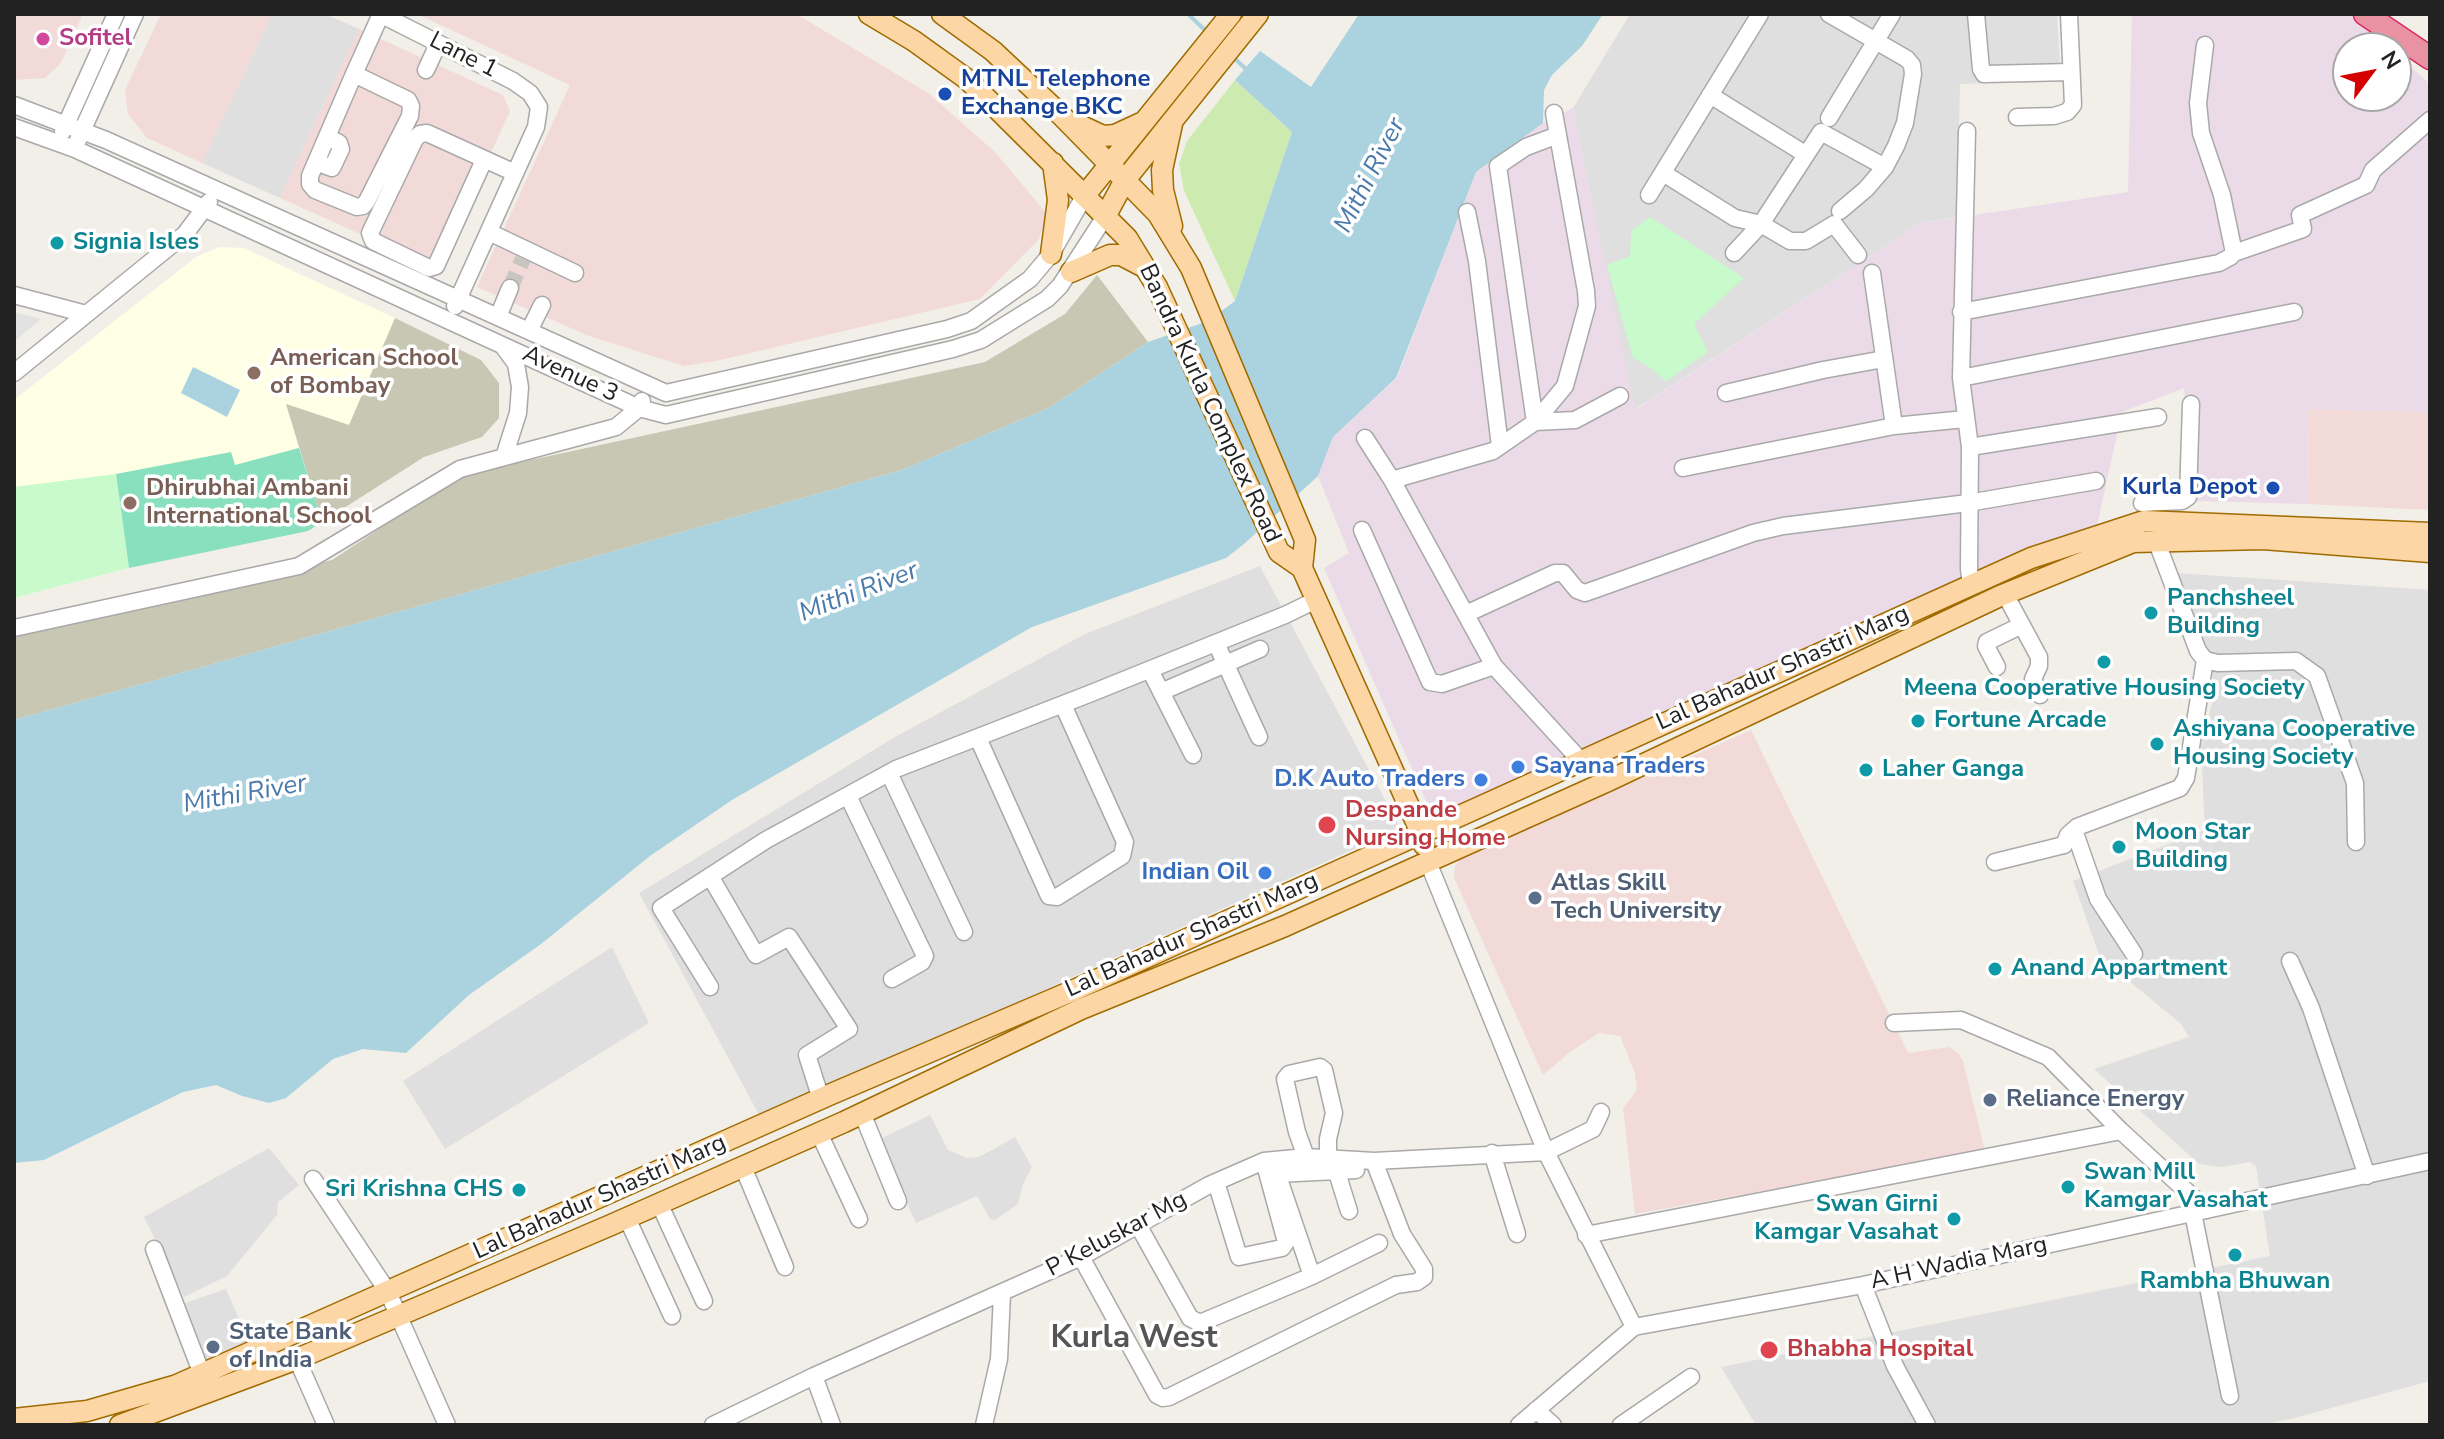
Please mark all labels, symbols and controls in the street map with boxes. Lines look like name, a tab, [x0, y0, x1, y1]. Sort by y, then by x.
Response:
place label: Sofitel	[59, 25, 132, 53]
street label: Lane 1	[424, 27, 502, 85]
marker: Sofitel	[34, 30, 52, 48]
north arrow	[2332, 32, 2412, 112]
text: N	[2374, 45, 2408, 75]
place label: MTNL Telephone Exchange BKC	[961, 66, 1151, 122]
marker: MTNL Telephone Exchange BKC	[936, 85, 954, 103]
water label: Mithi River	[1329, 113, 1413, 239]
place label: Signia Isles	[73, 229, 199, 257]
marker: Signia Isles	[48, 234, 66, 252]
street label: Bandra Kurla Complex Road	[1132, 260, 1286, 548]
street label: Avenue 3	[518, 340, 622, 410]
place label: American School of Bombay	[270, 345, 458, 401]
marker: American School of Bombay	[245, 364, 263, 382]
place label: Kurla Depot	[2122, 474, 2257, 502]
place label: Dhirubhai Ambani International School	[146, 475, 372, 531]
marker: Kurla Depot	[2264, 479, 2282, 497]
marker: Dhirubhai Ambani International School	[121, 494, 139, 512]
water label: Mithi River	[795, 556, 923, 630]
place label: Panchsheel Building	[2167, 585, 2294, 641]
street label: Lal Bahadur Shastri Marg	[1652, 600, 1914, 738]
marker: Panchsheel Building	[2142, 604, 2160, 622]
marker: Meena Cooperative Housing Society	[2095, 653, 2113, 671]
place label: Meena Cooperative Housing Society	[1903, 675, 2305, 703]
place label: Fortune Arcade	[1934, 707, 2106, 735]
marker: Fortune Arcade	[1909, 712, 1927, 730]
place label: Ashiyana Cooperative Housing Society	[2173, 716, 2415, 772]
marker: Ashiyana Cooperative Housing Society	[2148, 735, 2166, 753]
place label: Sayana Traders	[1534, 753, 1705, 781]
place label: Laher Ganga	[1882, 756, 2024, 784]
marker: Sayana Traders	[1509, 758, 1527, 776]
marker: Laher Ganga	[1857, 761, 1875, 779]
place label: D.K Auto Traders	[1274, 766, 1465, 794]
water label: Mithi River	[181, 769, 309, 821]
marker: D.K Auto Traders	[1472, 771, 1490, 789]
place label: Despande Nursing Home	[1345, 797, 1505, 853]
marker: Despande Nursing Home	[1316, 814, 1338, 836]
place label: Moon Star Building	[2135, 819, 2251, 875]
marker: Moon Star Building	[2110, 838, 2128, 856]
place label: Indian Oil	[1141, 859, 1249, 887]
marker: Indian Oil	[1256, 864, 1274, 882]
street label: Lal Bahadur Shastri Marg	[1061, 867, 1323, 1005]
place label: Atlas Skill Tech University	[1551, 870, 1721, 926]
marker: Atlas Skill Tech University	[1526, 889, 1544, 907]
place label: Anand Appartment	[2011, 955, 2227, 983]
marker: Anand Appartment	[1986, 960, 2004, 978]
place label: Reliance Energy	[2006, 1086, 2184, 1114]
marker: Reliance Energy	[1981, 1091, 1999, 1109]
street label: Lal Bahadur Shastri Marg	[469, 1129, 731, 1267]
place label: Swan Mill Kamgar Vasahat	[2084, 1159, 2268, 1215]
place label: Sri Krishna CHS	[325, 1176, 503, 1204]
marker: Swan Mill Kamgar Vasahat	[2059, 1178, 2077, 1196]
marker: Sri Krishna CHS	[510, 1181, 528, 1199]
street label: P Keluskar Mg	[1042, 1186, 1192, 1284]
place label: Swan Girni Kamgar Vasahat	[1754, 1191, 1938, 1247]
marker: Swan Girni Kamgar Vasahat	[1945, 1210, 1963, 1228]
street label: A H Wadia Marg	[1868, 1231, 2050, 1297]
marker: Rambha Bhuwan	[2226, 1246, 2244, 1264]
place label: Rambha Bhuwan	[2140, 1268, 2330, 1296]
place label: State Bank of India	[229, 1319, 351, 1375]
district label: Kurla West	[1050, 1320, 1218, 1358]
place label: Bhabha Hospital	[1787, 1336, 1973, 1364]
marker: State Bank of India	[204, 1338, 222, 1356]
marker: Bhabha Hospital	[1758, 1339, 1780, 1361]

